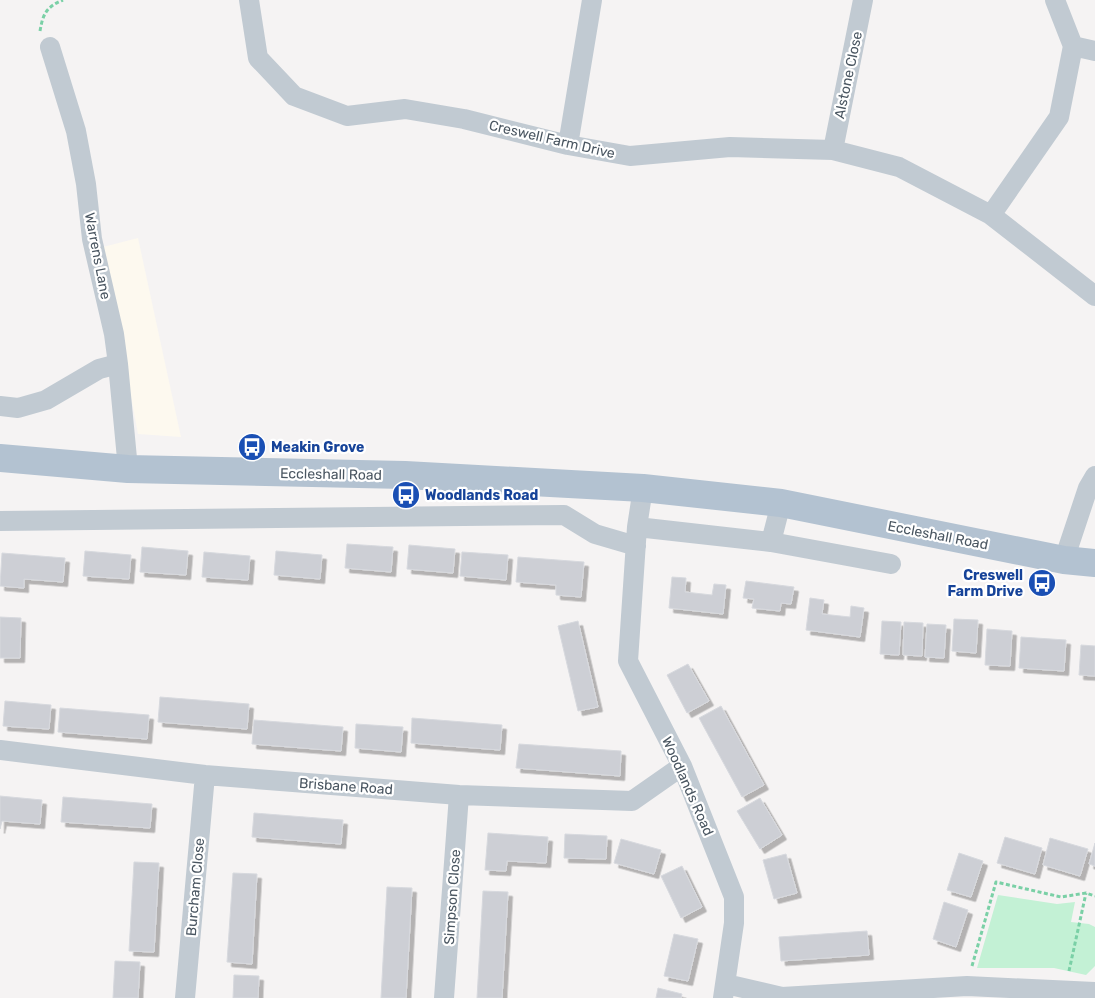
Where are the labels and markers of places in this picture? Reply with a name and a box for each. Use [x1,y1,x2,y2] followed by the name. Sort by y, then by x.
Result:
[237,432,267,462] bus stop icon: Meakin Grove
[271,439,364,456] place label: Meakin Grove
[391,480,421,510] bus stop icon: Woodlands Road
[425,487,539,504] place label: Woodlands Road
[947,567,1023,600] place label: Creswell Farm Drive
[1027,568,1057,598] bus stop icon: Creswell Farm Drive

